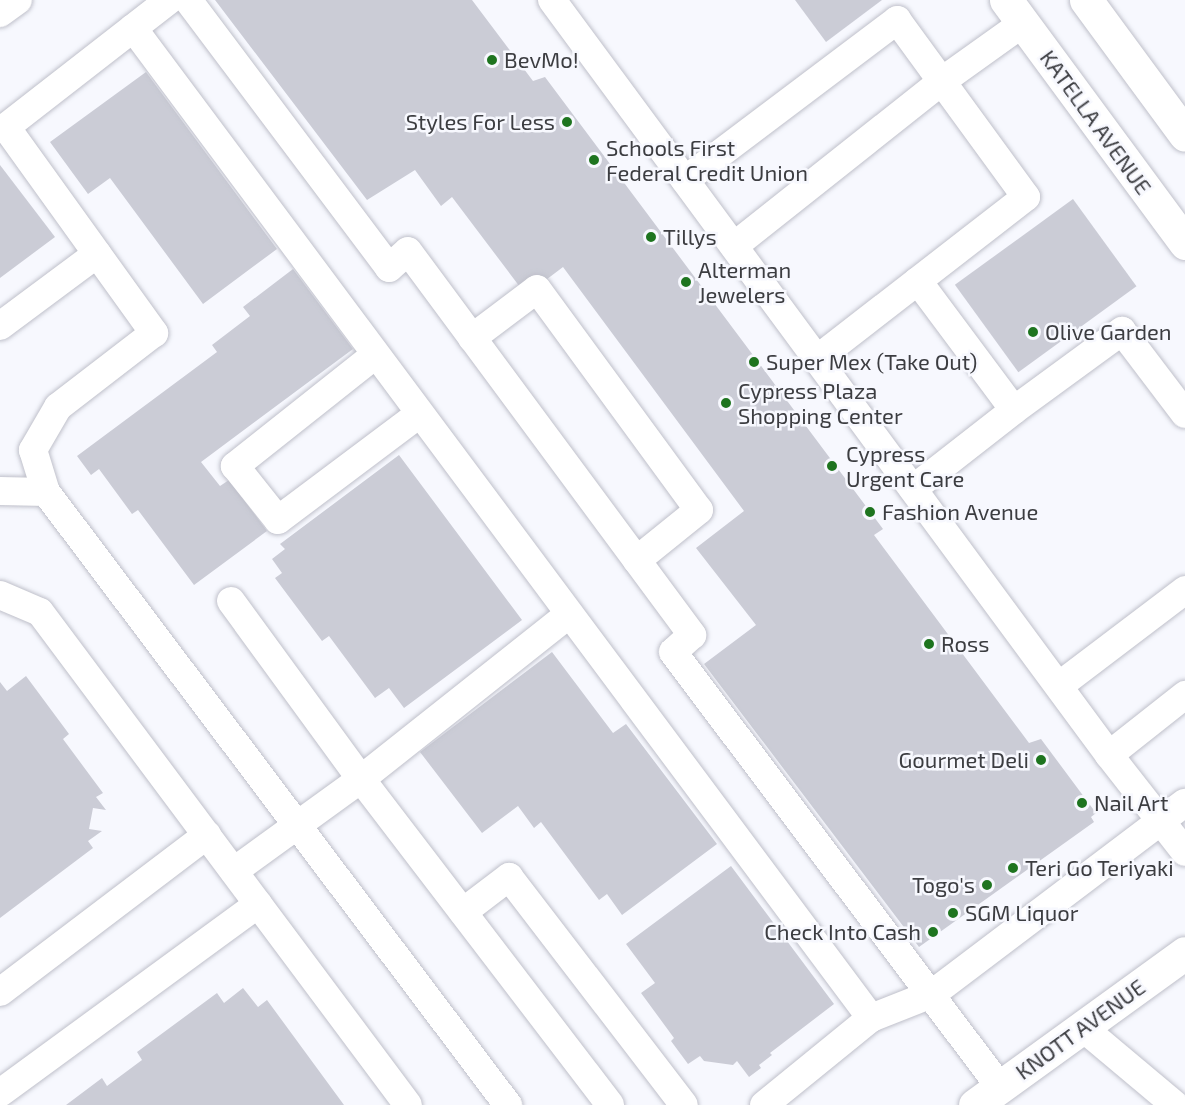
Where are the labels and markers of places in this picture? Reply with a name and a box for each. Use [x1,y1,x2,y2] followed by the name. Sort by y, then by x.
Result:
[504,47,579,73] place label: BevMo!
[485,53,499,67] marker: BevMo!
[405,109,555,135] place label: Styles For Less
[560,115,574,129] marker: Styles For Less
[606,134,808,186] place label: Schools First Federal Credit Union
[587,153,601,167] marker: Schools First Federal Credit Union
[663,224,717,250] place label: Tillys
[644,230,658,244] marker: Tillys
[698,256,791,308] place label: Alterman Jewelers
[679,275,693,289] marker: Alterman Jewelers
[1045,319,1172,345] place label: Olive Garden
[1026,325,1040,339] marker: Olive Garden
[766,349,978,375] place label: Super Mex (Take Out)
[747,355,761,369] marker: Super Mex (Take Out)
[738,377,903,428] place label: Cypress Plaza Shopping Center
[719,396,733,410] marker: Cypress Plaza Shopping Center
[846,440,964,492] place label: Cypress Urgent Care
[823,457,841,475] marker: Cypress Urgent Care
[882,499,1039,525] place label: Fashion Avenue
[863,505,877,519] marker: Fashion Avenue
[941,631,989,657] place label: Ross
[922,637,936,651] marker: Ross
[899,747,1029,773] place label: Gourmet Deli
[1034,753,1048,767] marker: Gourmet Deli
[1094,790,1169,816] place label: Nail Art
[1075,796,1089,810] marker: Nail Art
[1025,855,1174,881] place label: Teri Go Teriyaki
[1006,861,1020,875] marker: Teri Go Teriyaki
[912,872,975,898] place label: Togo's
[980,878,994,892] marker: Togo's
[965,900,1079,926] place label: SGM Liquor
[946,906,960,920] marker: SGM Liquor
[764,919,921,945] place label: Check Into Cash
[926,925,940,939] marker: Check Into Cash

